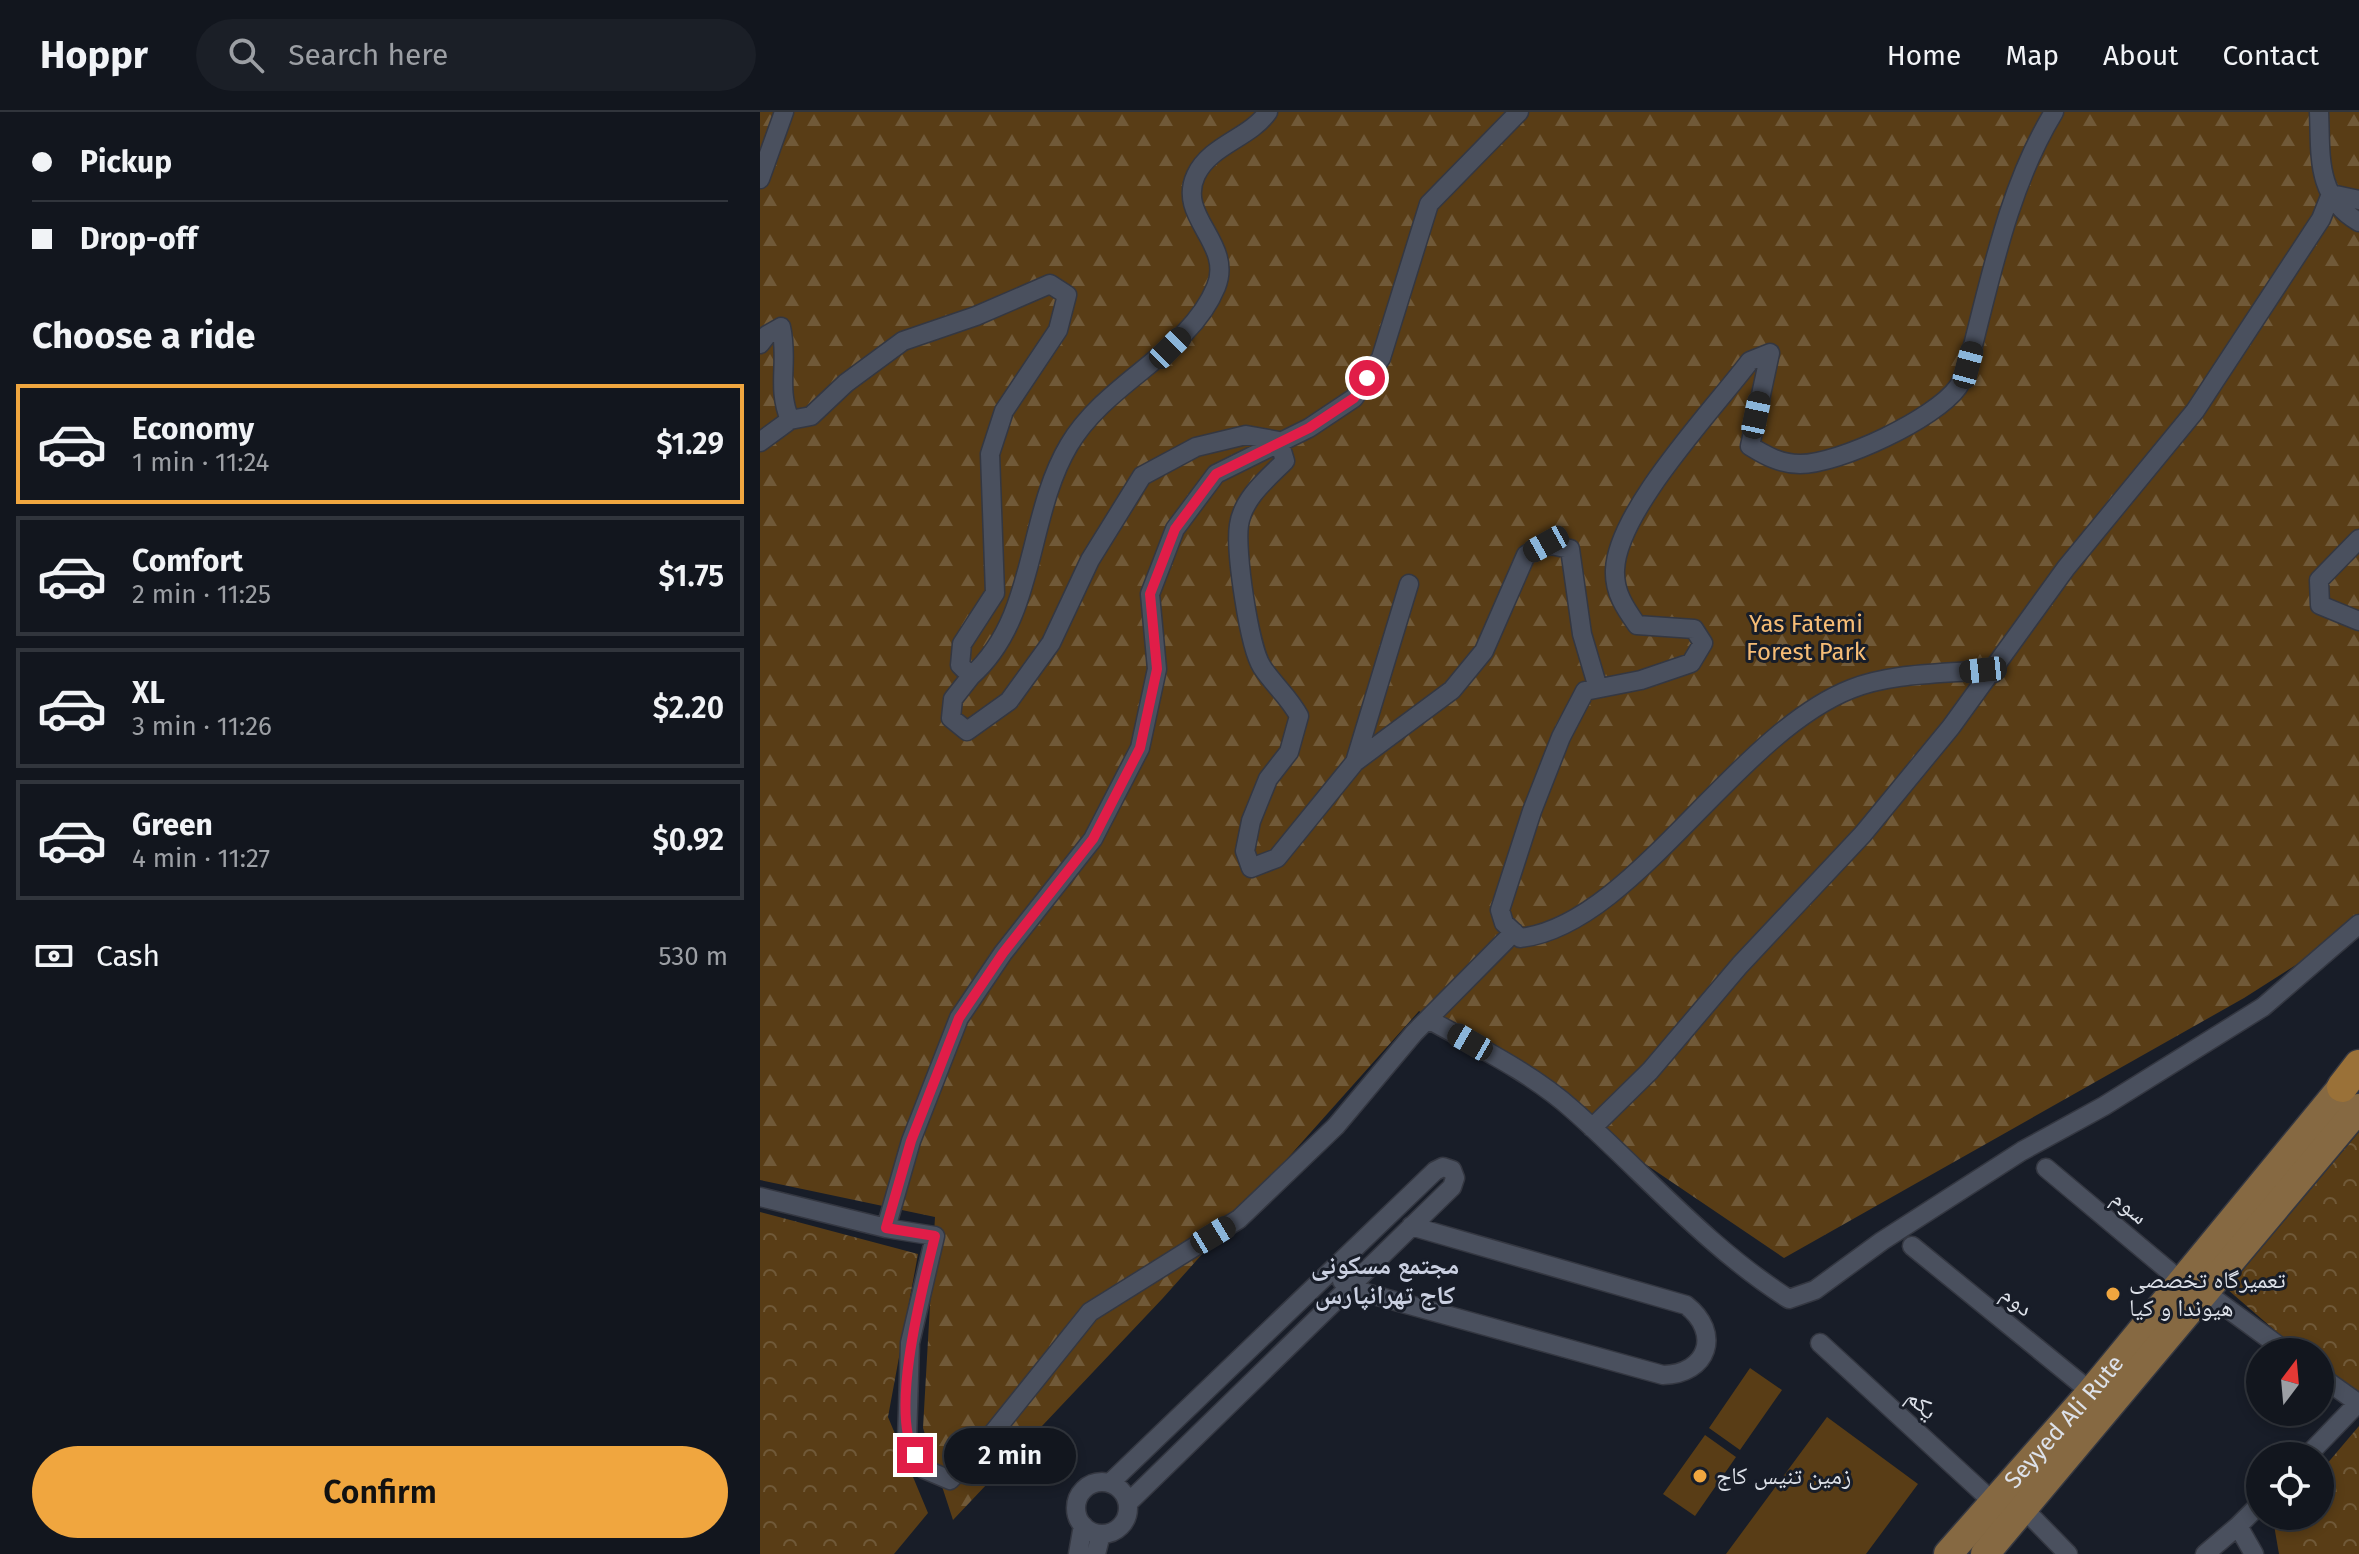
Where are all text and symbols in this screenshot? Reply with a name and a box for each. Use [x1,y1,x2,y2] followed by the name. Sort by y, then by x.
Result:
[196,19,756,91] search box
[40,32,148,78] text: Hoppr
[224,33,268,77] icon: search
[288,37,448,73] text: Search here
[1887,39,1961,72] text: Home
[2005,39,2059,72] text: Map
[2103,39,2178,72] text: About
[2222,39,2319,72] text: Contact
[80,144,172,180] text: Pickup
[80,221,197,257] text: Drop-off
[32,314,255,358] text: Choose a ride
[1145,323,1195,373] car
[1950,339,1986,391] car
[1349,360,1385,396] route start
[1739,389,1773,441] car
[36,408,108,480] icon: car
[132,411,254,447] text: Economy
[656,426,724,462] text: $1.29
[132,447,269,478] text: 1 min · 11:24
[1519,522,1573,566] car
[36,540,108,612] icon: car
[132,543,243,579] text: Comfort
[659,558,724,594] text: $1.75
[132,579,271,610] text: 2 min · 11:25
[1746,610,1867,666] park label: Yas Fatemi Forest Park
[1958,656,2008,684] car
[36,672,108,744] icon: car
[132,675,165,711] text: XL
[653,690,724,726] text: $2.20
[132,711,272,742] text: 3 min · 11:26
[36,804,108,876] icon: car
[132,807,213,843] text: Green
[652,822,724,858] text: $0.92
[132,843,270,874] text: 4 min · 11:27
[32,934,76,978] icon: cash
[96,938,160,974] text: Cash
[659,941,728,972] text: 530 m
[1443,1020,1497,1064] car
[2105,1184,2154,1232] street label: سوم
[1186,1212,1240,1258] car
[1311,1250,1459,1311] district label: مجتمع مسکونی کاج تهرانپارس
[2129,1266,2286,1322] place label: تعمیرگاه تخصصی هیوندا و کیا
[1994,1280,2039,1324] street label: دوم
[2104,1285,2122,1303] marker: تعمیرگاه تخصصی هیوندا و کیا
[2246,1338,2334,1426] north arrow
[2246,1338,2334,1530] map controls
[1999,1349,2129,1494] street label: Seyyed Ali Rute
[1899,1383,1943,1427] street label: یکم
[943,1427,1075,1483] callout: 2 min
[897,1437,933,1473] route end
[978,1440,1042,1471] text: 2 min
[2246,1442,2334,1530] button: locate
[32,1446,728,1538] button: Confirm
[1716,1462,1851,1491] place label: زمین تنیس کاج
[1691,1467,1709,1485] marker: زمین تنیس کاج

